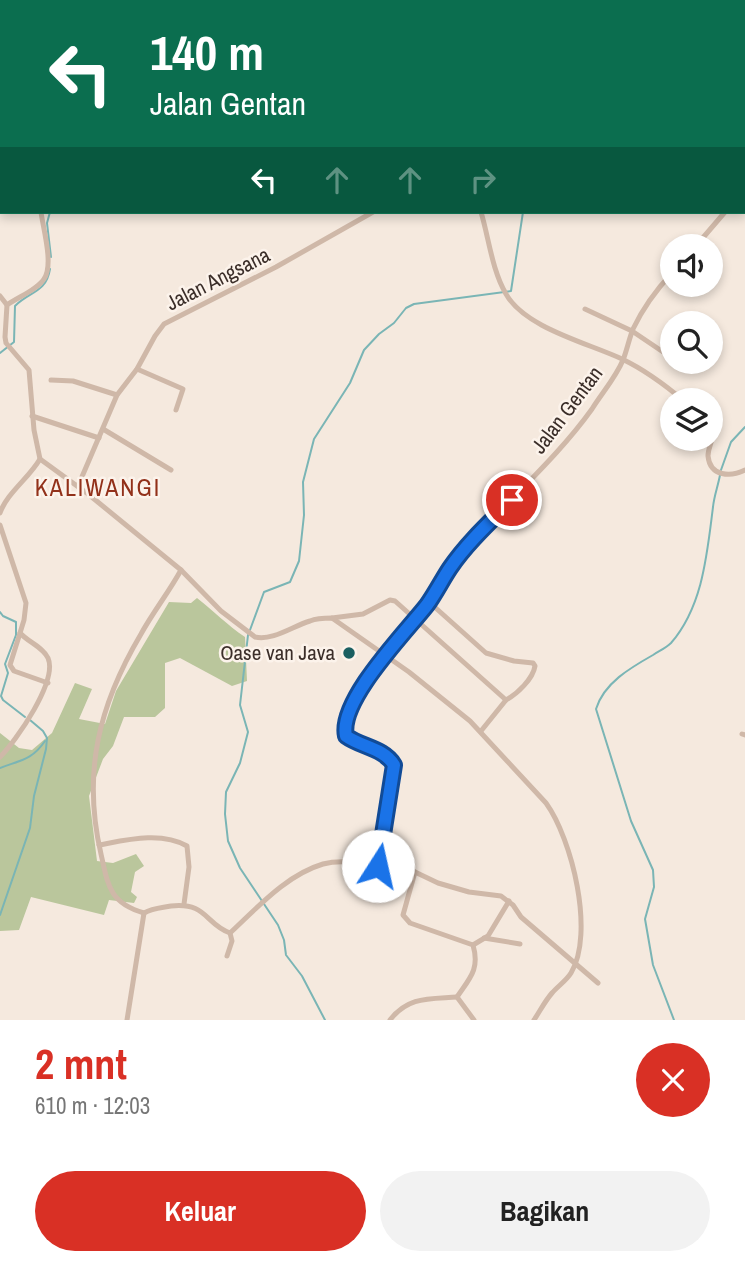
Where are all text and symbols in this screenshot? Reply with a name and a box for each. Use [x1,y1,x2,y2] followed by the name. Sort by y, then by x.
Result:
[150,19,264,85] text: 140 m
[35,28,126,119] icon: left
[150,82,306,125] text: Jalan Gentan
[245,161,283,199] icon: left
[318,161,356,199] icon: ahead
[391,161,429,199] icon: ahead
[464,161,502,199] icon: right
[660,234,723,451] map controls
[660,234,723,297] button: sound
[161,240,275,317] street label: Jalan Angsana
[660,311,723,374] button: search
[524,360,609,459] street label: Jalan Gentan
[660,388,723,451] button: layers
[482,470,542,530] pin
[35,471,161,503] district label: KALIWANGI
[493,481,531,519] icon: arrive
[220,638,335,667] place label: Oase van Java
[341,645,357,661] marker: Oase van Java
[341,829,415,903] position arrow
[35,1036,127,1092] text: 2 mnt
[636,1043,710,1117] button: close
[35,1090,150,1121] text: 610 m · 12:03
[35,1171,366,1251] button: Keluar
[380,1171,710,1251] button: Bagikan

